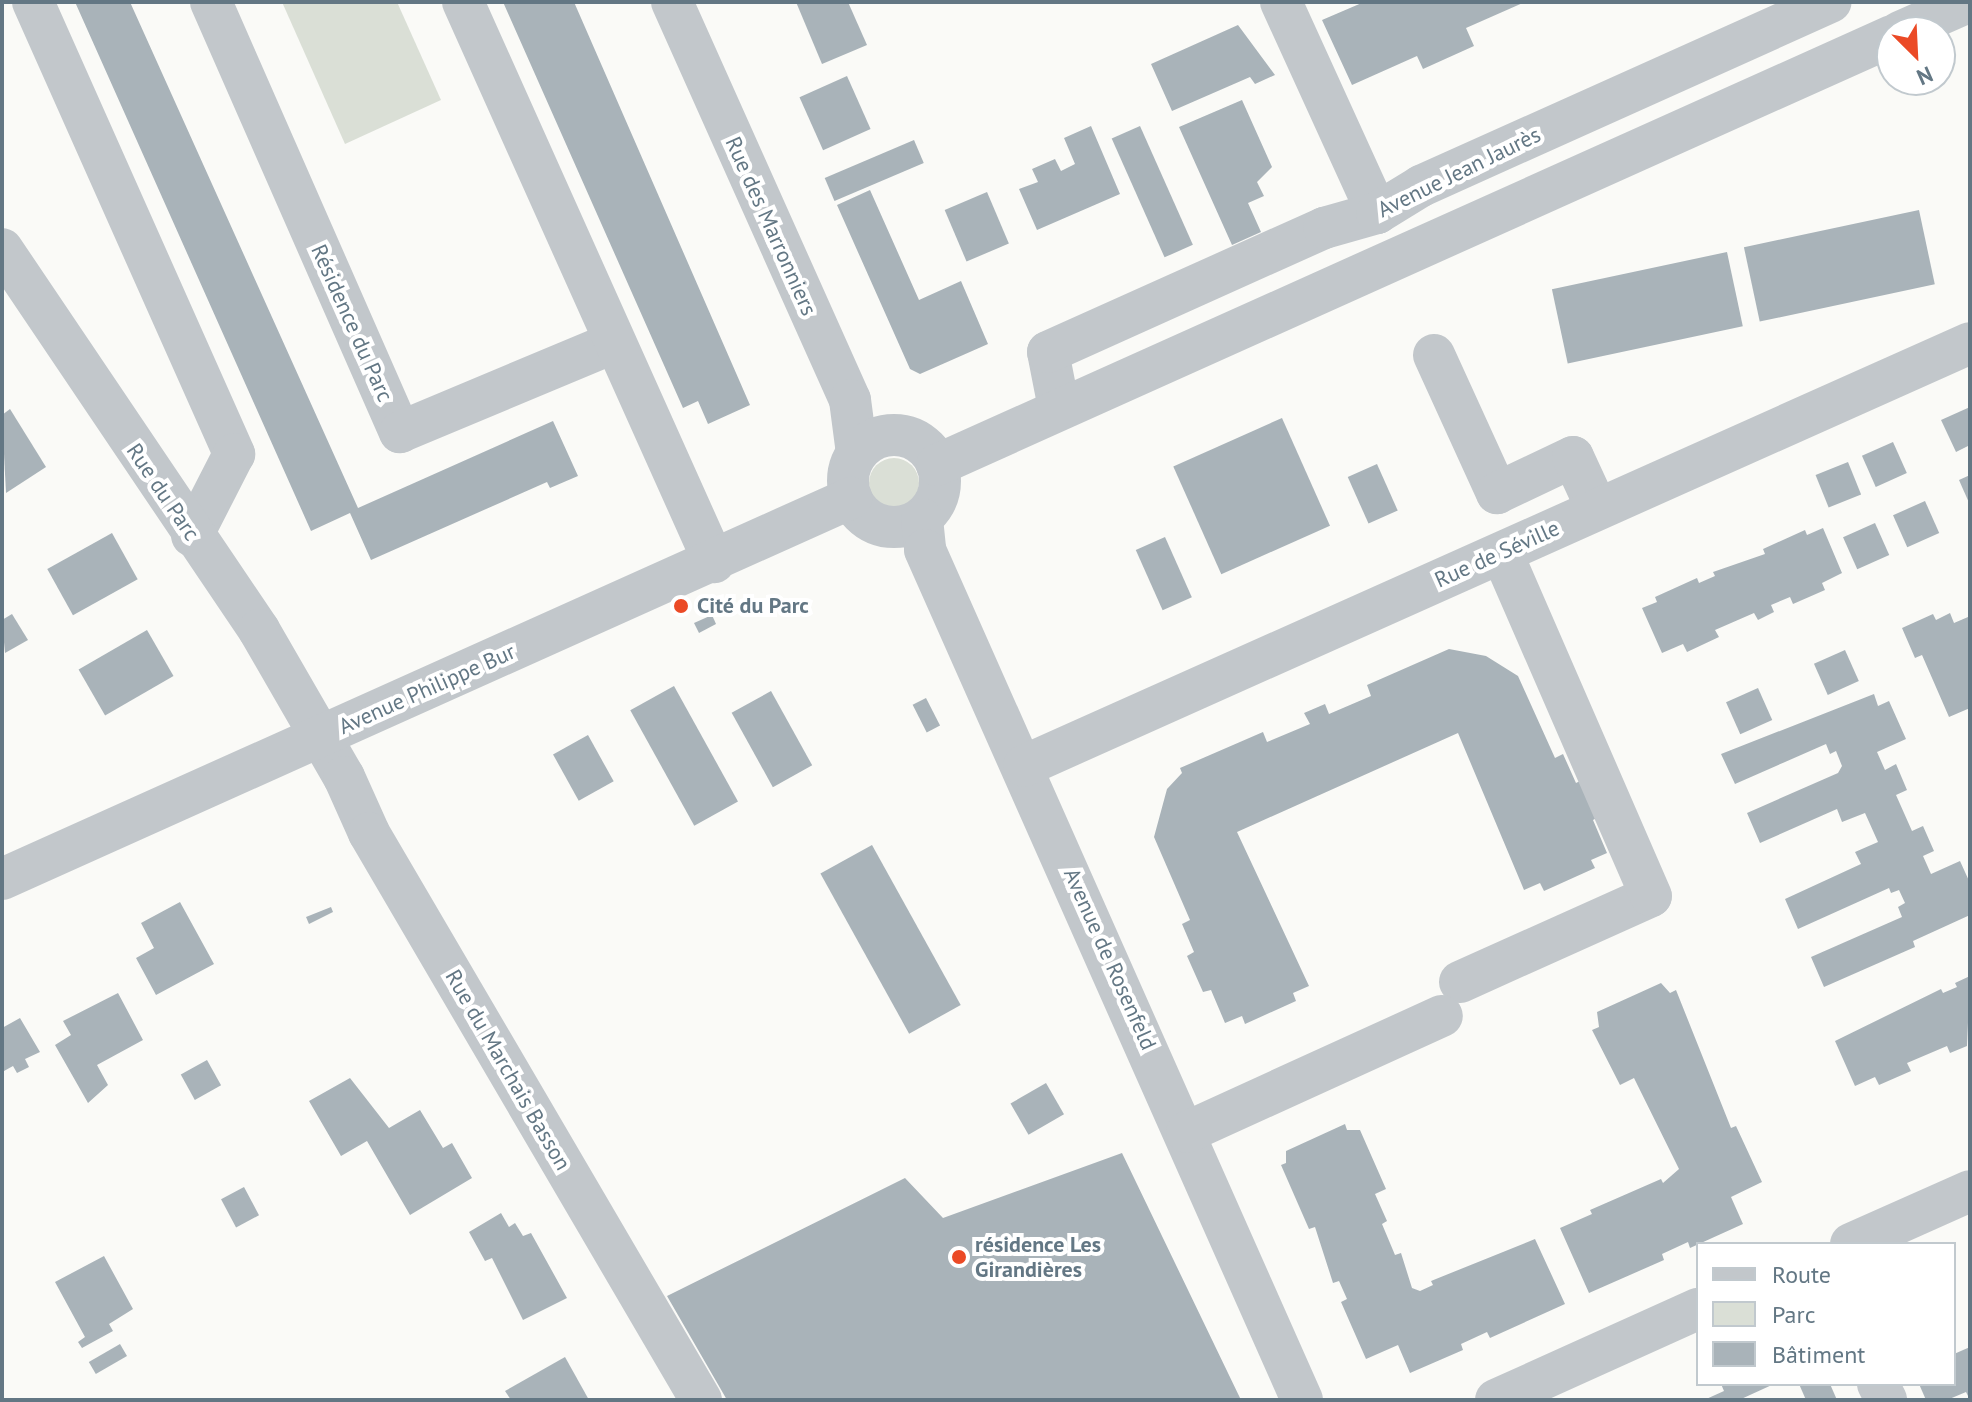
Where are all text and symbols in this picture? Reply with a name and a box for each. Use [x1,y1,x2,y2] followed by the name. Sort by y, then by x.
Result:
[1876,16,1956,96] north arrow
[1913,60,1937,92] text: N
[1373,121,1545,223] street label: Avenue Jean Jaurès
[720,133,822,319] street label: Rue des Marronniers
[306,240,398,406] street label: Résidence du Parc
[121,439,205,545] street label: Rue du Parc
[1431,515,1563,593] street label: Rue de Séville
[697,593,809,619] place label: Cité du Parc
[672,597,690,615] marker: Cité du Parc
[335,638,519,740] street label: Avenue Philippe Bur
[1058,864,1162,1054] street label: Avenue de Rosenfeld
[440,965,576,1175] street label: Rue du Marchais Basson
[975,1231,1101,1282] place label: résidence Les Girandières
[1696,1242,1956,1386] legend
[950,1248,968,1266] marker: résidence Les Girandières
[1772,1259,1831,1290] text: Route
[1772,1299,1815,1330] text: Parc
[1772,1339,1865,1370] text: Bâtiment

